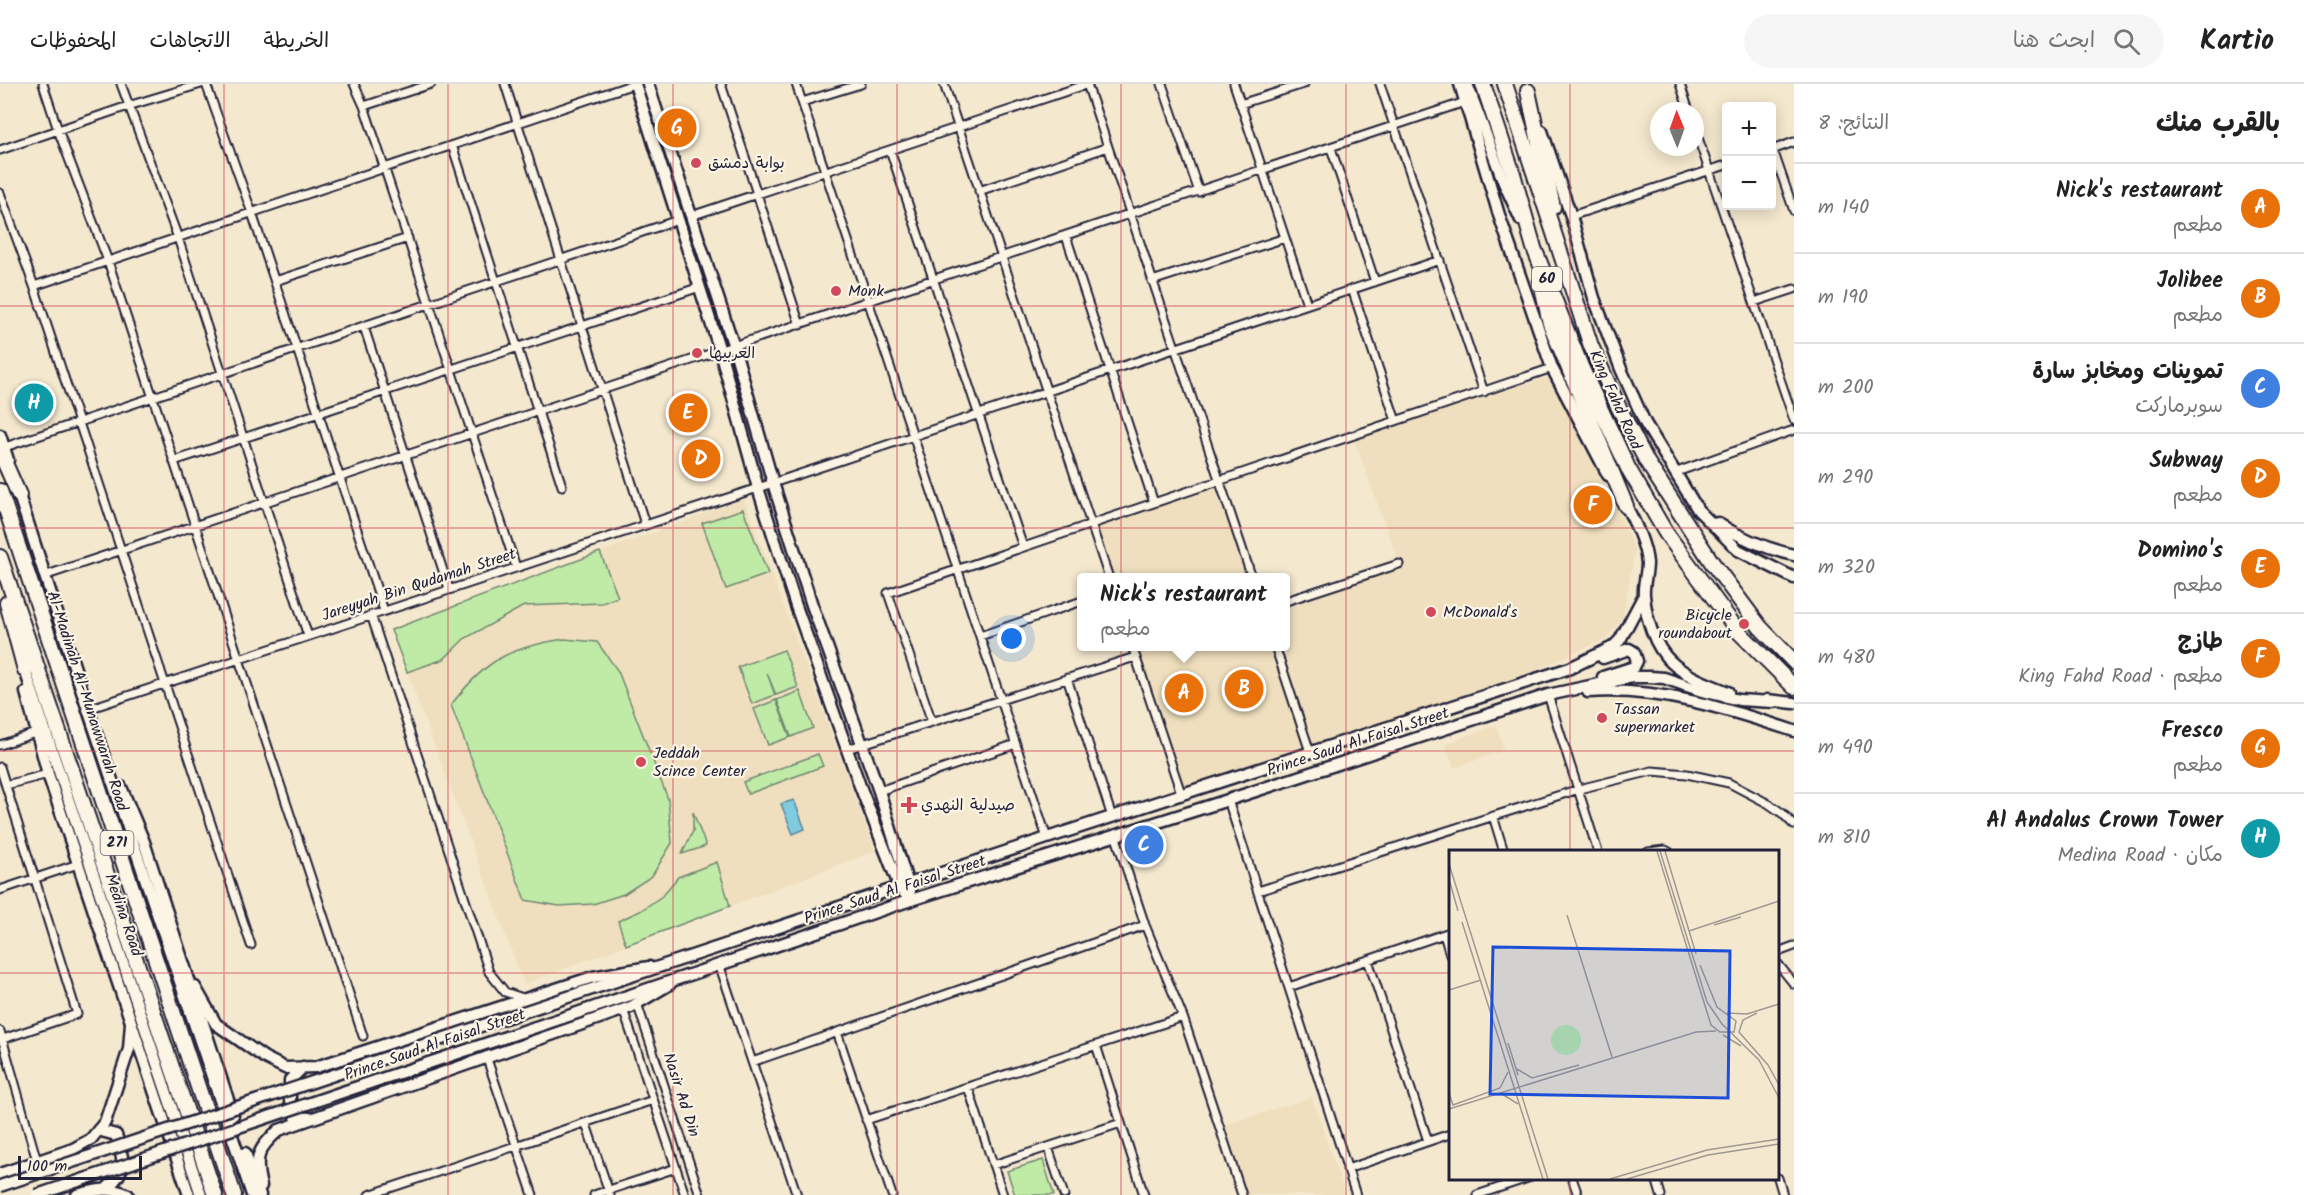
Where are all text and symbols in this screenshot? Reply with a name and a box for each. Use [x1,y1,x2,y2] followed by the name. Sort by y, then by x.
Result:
[1744,14,2164,68] search box
[2200,19,2274,64] text: Kartio
[2013,24,2095,59] text: ابحث هنا
[30,25,116,58] text: المحفوظات
[149,25,231,58] text: الاتجاهات
[264,25,329,58] text: الخريطة
[2110,25,2143,58] icon: search
[1650,102,1704,156] north arrow
[1722,102,1776,210] map controls
[1722,102,1776,156] button: +
[2156,103,2280,145] text: بالقرب منك
[658,106,696,150] pin: G
[1818,108,1889,140] text: النتائج: 8
[708,151,785,176] place label: بوابة دمشق
[689,156,703,170] marker: بوابة دمشق
[1722,156,1776,210] button: −
[2056,174,2223,209] text: Nick's restaurant
[1818,192,1869,224] text: 140 m
[2254,192,2267,224] text: A
[2172,210,2223,242] text: مطعم
[2157,264,2223,299] text: Jolibee
[1532,267,1562,291] road number: 60
[848,279,884,304] place label: Monk
[1818,282,1868,314] text: 190 m
[2254,282,2267,314] text: B
[829,284,843,298] marker: Monk
[2172,300,2223,332] text: مطعم
[709,341,755,366] place label: العربيها
[690,346,704,360] marker: العربيها
[1582,346,1649,455] street label: King Fahd Road
[2032,355,2223,390] text: تموينات ومخابز سارة
[1818,372,1874,404] text: 200 m
[2254,372,2267,404] text: C
[15,380,54,426] pin: H
[668,390,708,436] pin: E
[2135,391,2223,423] text: سوبرماركت
[682,436,720,482] pin: D
[2149,444,2223,479] text: Subway
[1818,462,1873,494] text: 290 m
[2254,462,2267,494] text: D
[2172,480,2223,512] text: مطعم
[1574,482,1612,528] pin: F
[2137,534,2223,569] text: Domino's
[319,541,520,628] street label: Jareyyah Bin Qudamah Street
[1818,552,1875,584] text: 320 m
[2255,552,2266,584] text: E
[2172,570,2223,602] text: مطعم
[1077,573,1290,651] popup
[1100,578,1267,613] text: Nick's restaurant
[40,588,135,815] street label: Al-Madinah Al-Munawwarah Road
[1443,600,1518,625] place label: McDonald's
[1658,603,1733,646] place label: Bicycle roundabout
[1424,605,1438,619] marker: McDonald's
[1100,614,1151,646] text: مطعم
[1737,617,1751,631] marker: Bicycle roundabout
[997,624,1026,653] your location
[2177,625,2223,660] text: طازج
[1818,642,1875,674] text: 480 m
[2255,642,2266,674] text: F
[2018,661,2223,693] text: مطعم · King Fahd Road
[1224,666,1264,712] pin: B
[1164,670,1204,716] pin: A
[1614,697,1696,740] place label: Tassan supermarket
[1264,700,1453,783] street label: Prince Saud Al Faisal Street
[1595,711,1609,725] marker: Tassan supermarket
[2161,714,2223,749] text: Fresco
[1818,732,1873,764] text: 490 m
[2255,732,2266,764] text: G
[653,741,747,784] place label: Jeddah Scince Center
[2172,750,2223,782] text: مطعم
[634,755,648,769] marker: Jeddah Scince Center
[921,793,1015,818] place label: صيدلية النهدي
[902,798,916,812] marker: صيدلية النهدي
[1986,804,2223,839] text: Al Andalus Crown Tower
[1124,822,1164,867] pin: C
[1818,822,1870,854] text: 810 m
[2254,822,2267,854] text: H
[100,831,134,855] road number: 271
[2057,840,2223,872] text: مكان · Medina Road
[801,848,990,931] street label: Prince Saud Al Faisal Street
[1449,850,1779,1180] inset map
[97,870,149,961] street label: Medina Road
[341,1002,530,1088] street label: Prince Saud Al Faisal Street
[656,1050,706,1140] street label: Nasir Ad Din
[18,1153,142,1180] scale bar
[27,1154,67,1179] text: 100 m

